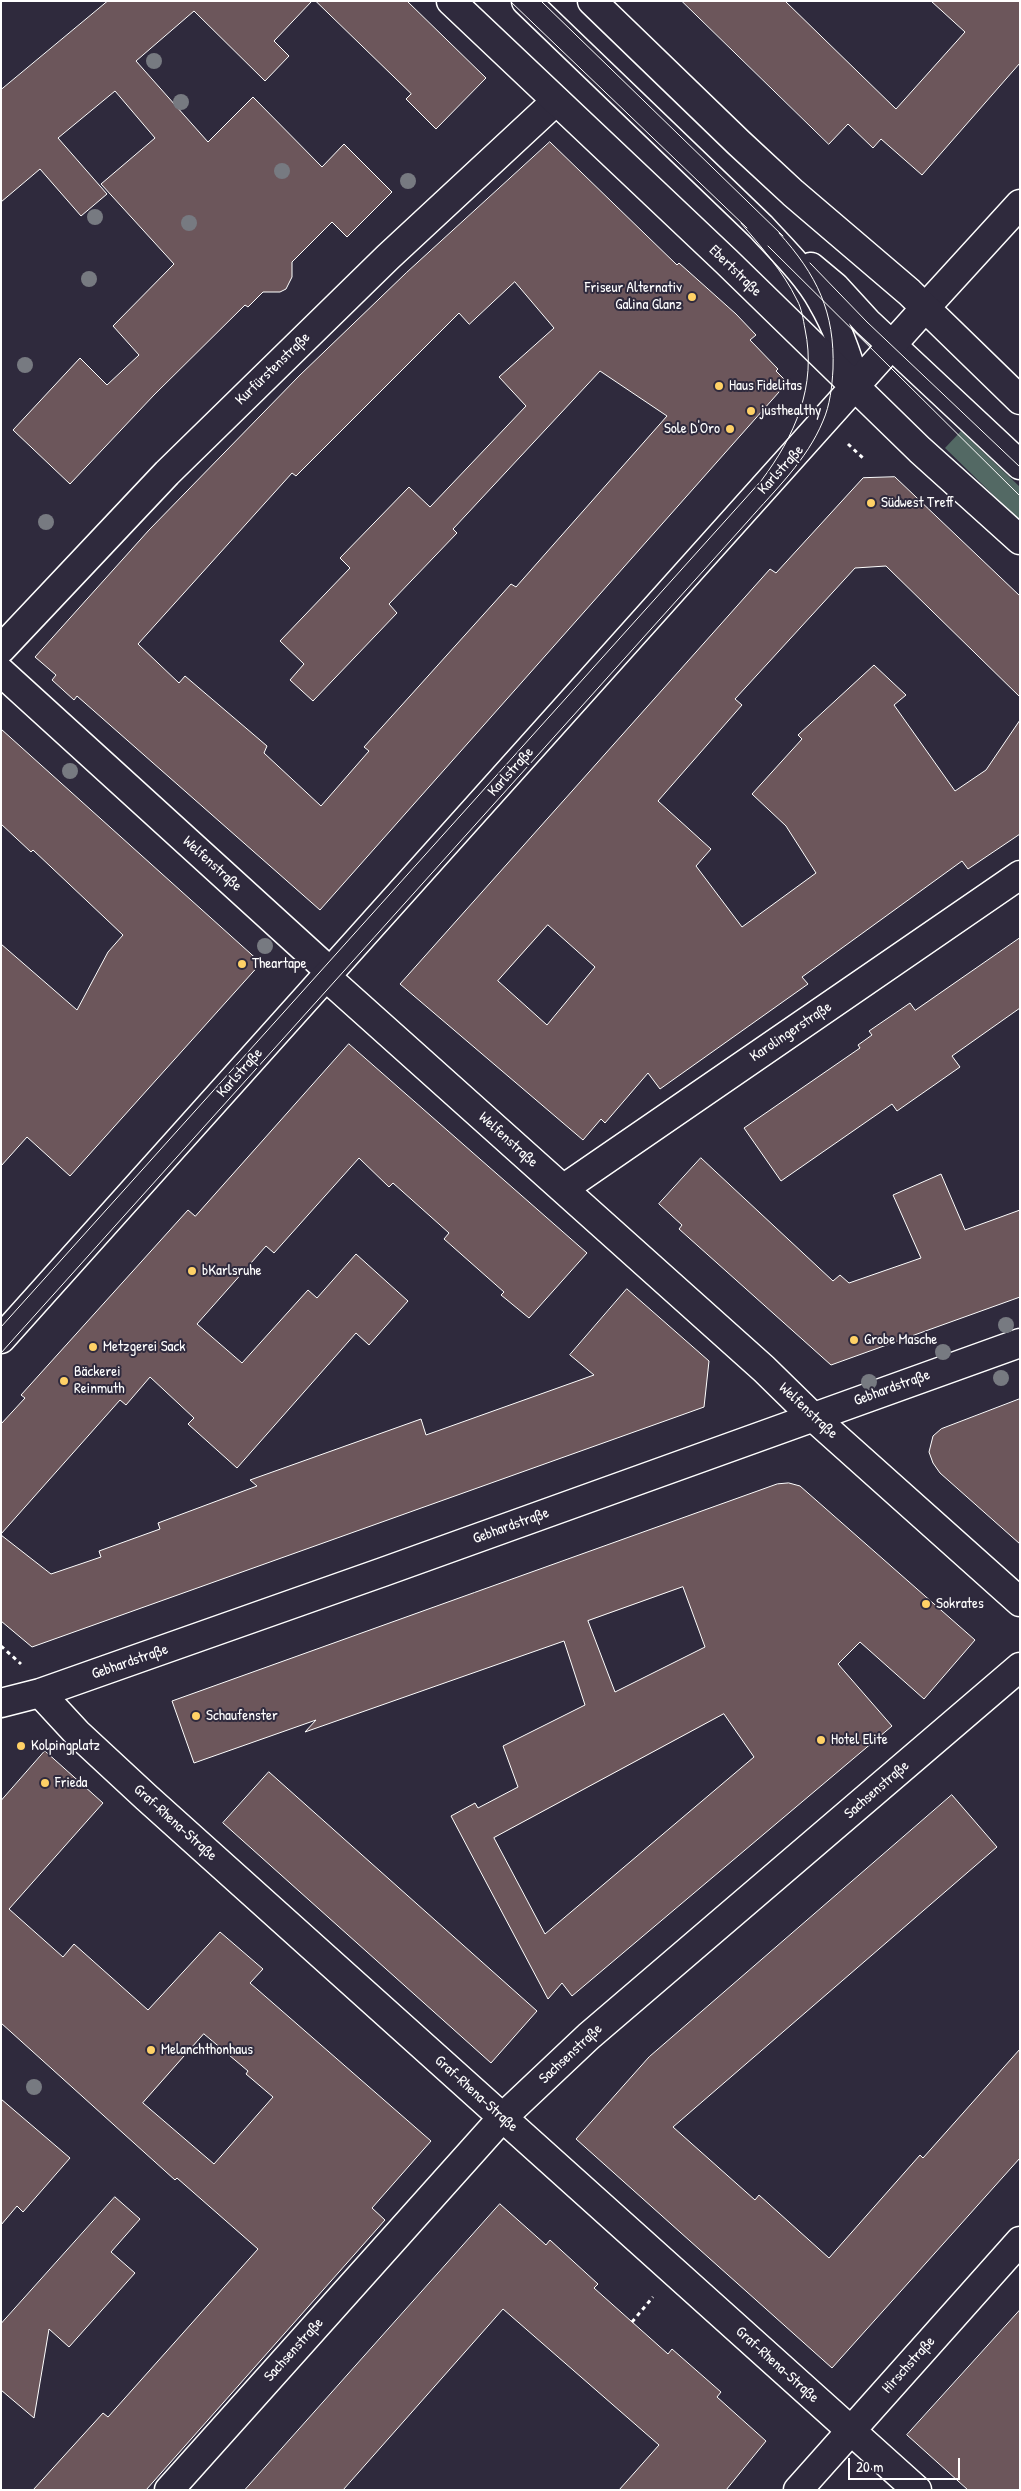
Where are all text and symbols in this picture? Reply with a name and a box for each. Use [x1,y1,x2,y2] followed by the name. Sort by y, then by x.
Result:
[705,242,765,300] street label: Ebertstraße
[585,279,682,314] place label: Friseur Alternativ Galina Glanz
[686,291,698,303] marker: Friseur Alternativ Galina Glanz
[232,329,314,409] street label: Kurfürstenstraße
[729,377,802,395] place label: Haus Fidelitas
[713,380,725,392] marker: Haus Fidelitas
[761,402,821,420] place label: justhealthy
[745,405,757,417] marker: justhealthy
[664,420,720,438] place label: Sole D'Oro
[724,423,736,435] marker: Sole D'Oro
[754,442,808,498] street label: Karlstraße
[881,494,954,512] place label: Südwest Treff
[865,497,877,509] marker: Südwest Treff
[484,744,538,800] street label: Karlstraße
[179,833,245,895] street label: Welfenstraße
[252,955,306,973] place label: Theartape
[236,958,248,970] marker: Theartape
[747,998,835,1066] street label: Karolingerstraße
[213,1045,267,1101] street label: Karlstraße
[475,1109,541,1171] street label: Welfenstraße
[202,1262,261,1280] place label: bKarlsruhe
[186,1265,198,1277] marker: bKarlsruhe
[864,1331,937,1349] place label: Grobe Masche
[848,1334,860,1346] marker: Grobe Masche
[103,1338,185,1356] place label: Metzgerei Sack
[87,1341,99,1353] marker: Metzgerei Sack
[74,1363,125,1398] place label: Bäckerei Reinmuth
[851,1366,933,1410] street label: Gebhardstraße
[58,1375,70,1387] marker: Bäckerei Reinmuth
[775,1379,841,1443] street label: Welfenstraße
[470,1504,552,1548] street label: Gebhardstraße
[936,1595,984,1613] place label: Sokrates
[920,1598,932,1610] marker: Sokrates
[89,1641,171,1683] street label: Gebhardstraße
[206,1707,278,1725] place label: Schaufenster
[190,1710,202,1722] marker: Schaufenster
[831,1731,888,1749] place label: Hotel Elite
[815,1734,827,1746] marker: Hotel Elite
[31,1737,100,1755] place label: Kolpingplatz
[15,1740,27,1752] marker: Kolpingplatz
[841,1757,913,1823] street label: Sachsenstraße
[55,1774,87,1792] place label: Frieda
[39,1777,51,1789] marker: Frieda
[130,1781,220,1865] street label: Graf-Rhena-Straße
[536,2020,606,2088] street label: Sachsenstraße
[161,2041,253,2059] place label: Melanchthonhaus
[145,2044,157,2056] marker: Melanchthonhaus
[431,2052,521,2136] street label: Graf-Rhena-Straße
[261,2314,327,2386] street label: Sachsenstraße
[732,2323,822,2407] street label: Graf-Rhena-Straße
[879,2333,939,2397] street label: Hirschstraße
[851,2448,964,2480] scale bar
[856,2456,883,2477] text: 20 m

